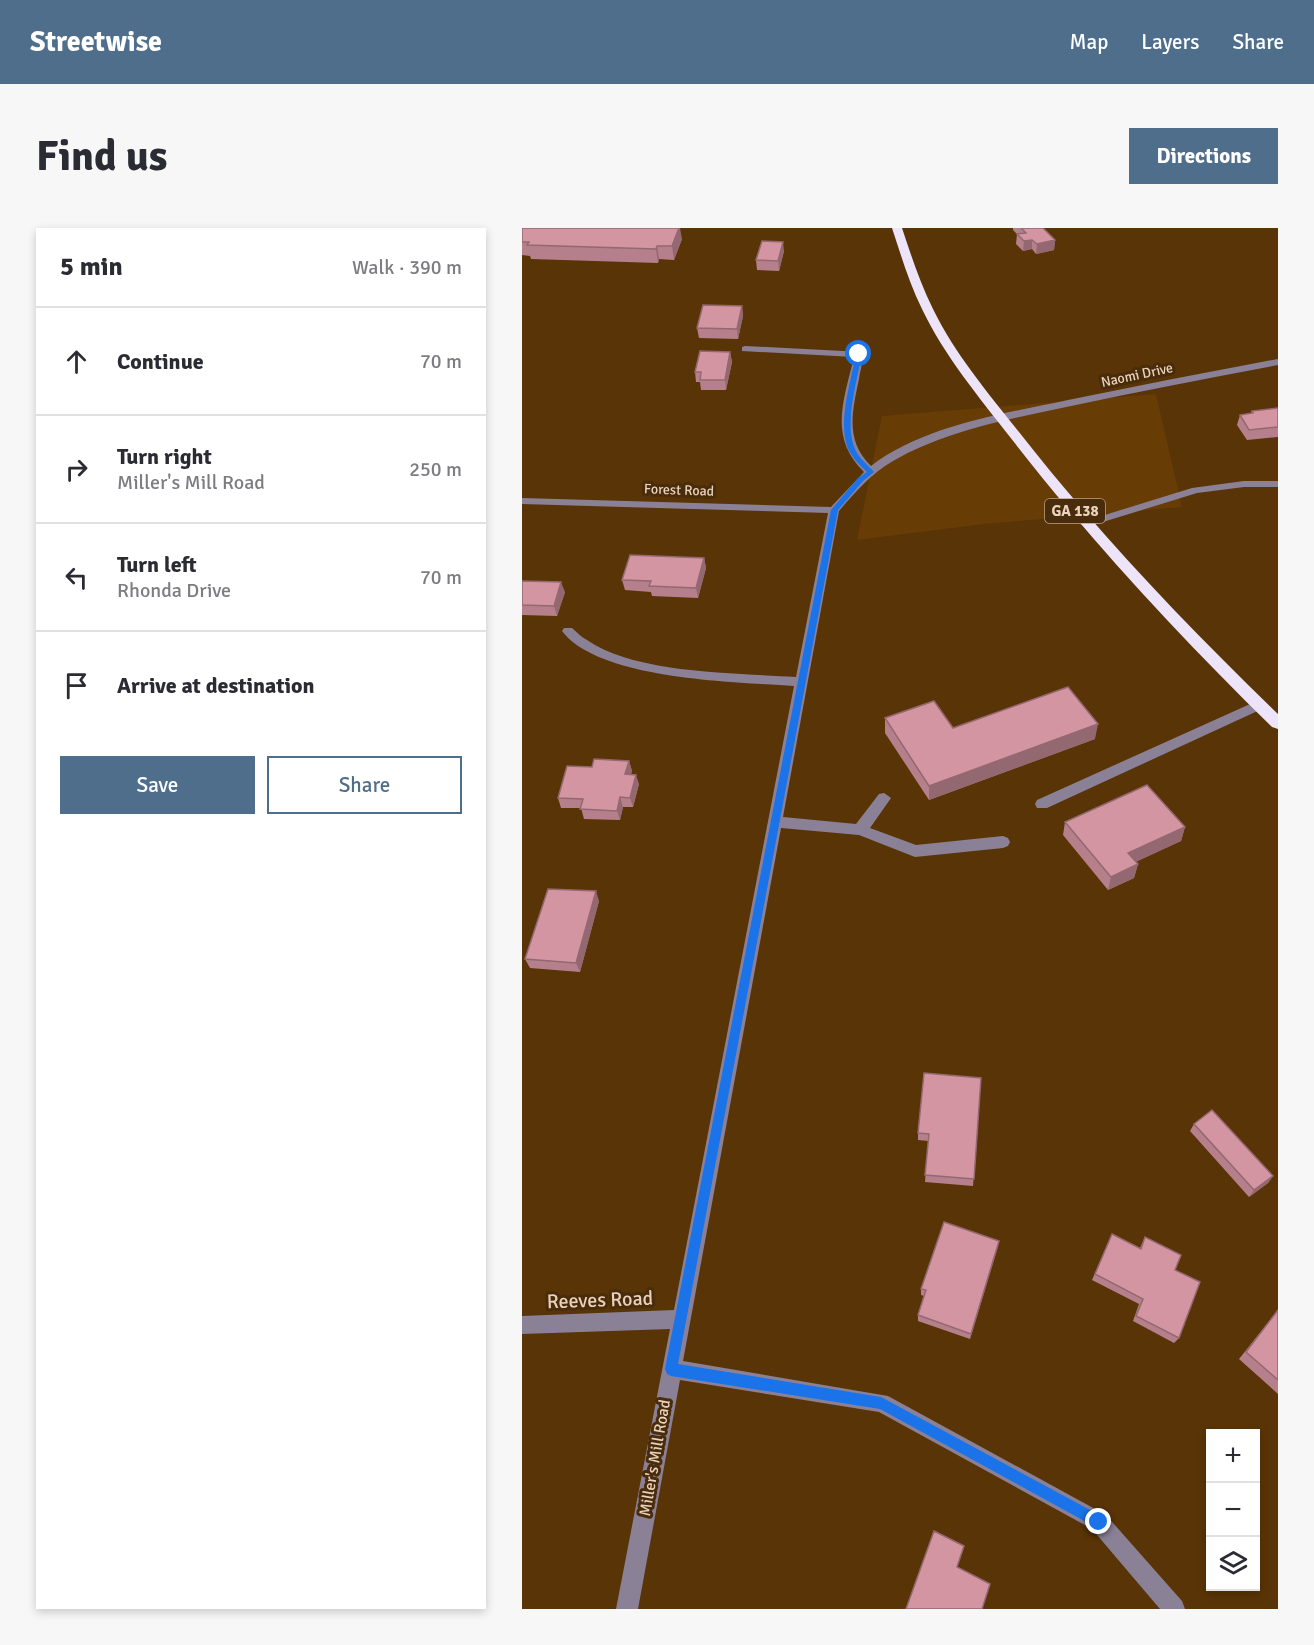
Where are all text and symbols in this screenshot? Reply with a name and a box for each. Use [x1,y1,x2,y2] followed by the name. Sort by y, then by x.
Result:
[30,25,162,59] text: Streetwise
[1070,29,1108,55] text: Map
[1141,29,1199,55] text: Layers
[1232,29,1284,55] text: Share
[1129,128,1278,184] button: Directions
[36,131,167,182] text: Find us
[60,251,123,283] text: 5 min
[352,255,462,280] text: Walk · 390 m
[845,340,871,366] route start
[60,345,93,378] icon: ahead
[117,348,204,375] text: Continue
[420,349,462,374] text: 70 m
[1099,359,1175,391] street label: Naomi Drive
[117,443,212,470] text: Turn right
[60,453,93,486] icon: right
[409,457,462,482] text: 250 m
[117,470,265,495] text: Miller's Mill Road
[644,480,714,500] street label: Forest Road
[1045,499,1105,523] road number: GA 138
[117,551,197,578] text: Turn left
[60,561,93,594] icon: left
[420,565,462,590] text: 70 m
[117,578,231,603] text: Rhonda Drive
[60,669,93,702] icon: arrive
[117,672,314,699] text: Arrive at destination
[60,756,255,814] button: Save
[267,756,462,814] button: Share
[546,1286,654,1314] street label: Reeves Road
[635,1398,675,1518] street label: Miller's Mill Road
[1206,1429,1260,1591] map controls
[1206,1429,1260,1483] button: +
[1206,1483,1260,1537] button: −
[1085,1508,1111,1534] route end
[1206,1537,1260,1591] button: layers

